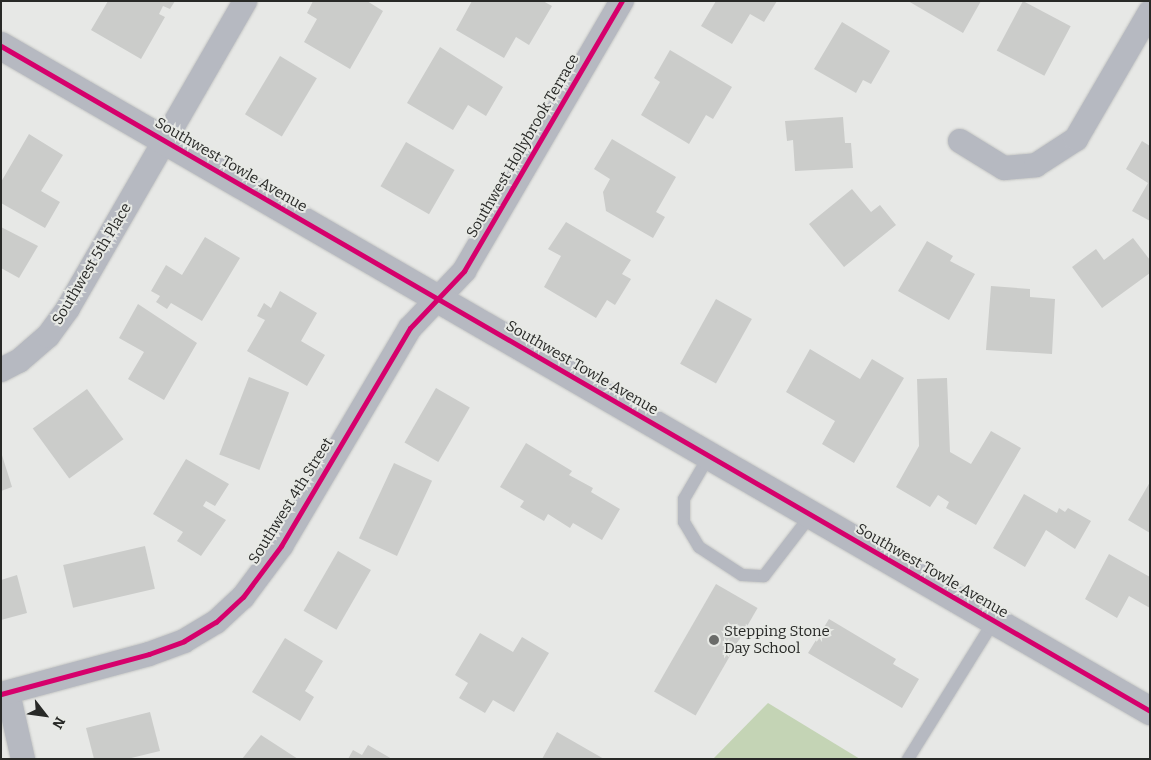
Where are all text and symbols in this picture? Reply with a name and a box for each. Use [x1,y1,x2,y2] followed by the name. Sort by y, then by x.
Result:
[463,51,583,241] street label: Southwest Hollybrook Terrace
[152,114,310,216] street label: Southwest Towle Avenue
[49,200,135,328] street label: Southwest 5th Place
[503,317,661,419] street label: Southwest Towle Avenue
[245,435,337,567] street label: Southwest 4th Street
[853,520,1011,622] street label: Southwest Towle Avenue
[724,622,830,657] place label: Stepping Stone Day School
[708,634,720,646] marker: Stepping Stone Day School
[20,690,70,740] north arrow
[48,714,68,732] text: N

